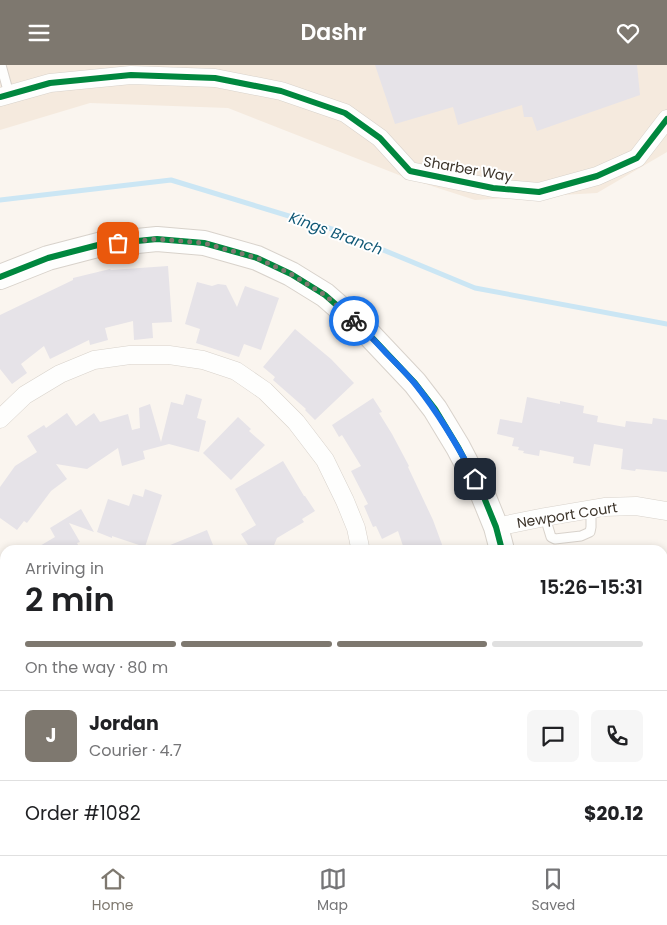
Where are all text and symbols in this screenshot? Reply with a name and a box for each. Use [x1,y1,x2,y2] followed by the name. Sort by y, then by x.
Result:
[300,17,367,48] text: Dashr
[25,19,53,47] icon: menu
[614,19,642,47] icon: heart
[422,151,514,187] street label: Sharber Way
[286,206,386,260] water label: Kings Branch
[97,222,139,264] pin
[104,229,132,257] icon: bag
[329,296,379,346] courier
[340,307,368,335] icon: bike
[454,458,496,500] pin
[461,465,489,493] icon: home
[515,497,619,533] street label: Newport Court
[25,557,104,580] text: Arriving in
[540,574,643,601] text: 15:26–15:31
[25,577,115,622] text: 2 min
[25,656,168,679] text: On the way · 80 m
[89,710,159,737] text: Jordan
[527,710,579,762] button: chat
[591,710,643,762] button: phone
[46,722,56,749] text: J
[89,739,182,762] text: Courier · 4.7
[25,800,141,827] text: Order #1082
[584,800,643,827] text: $20.12
[92,865,134,916] tab: Home
[317,865,348,916] tab: Map
[532,865,575,916] tab: Saved

